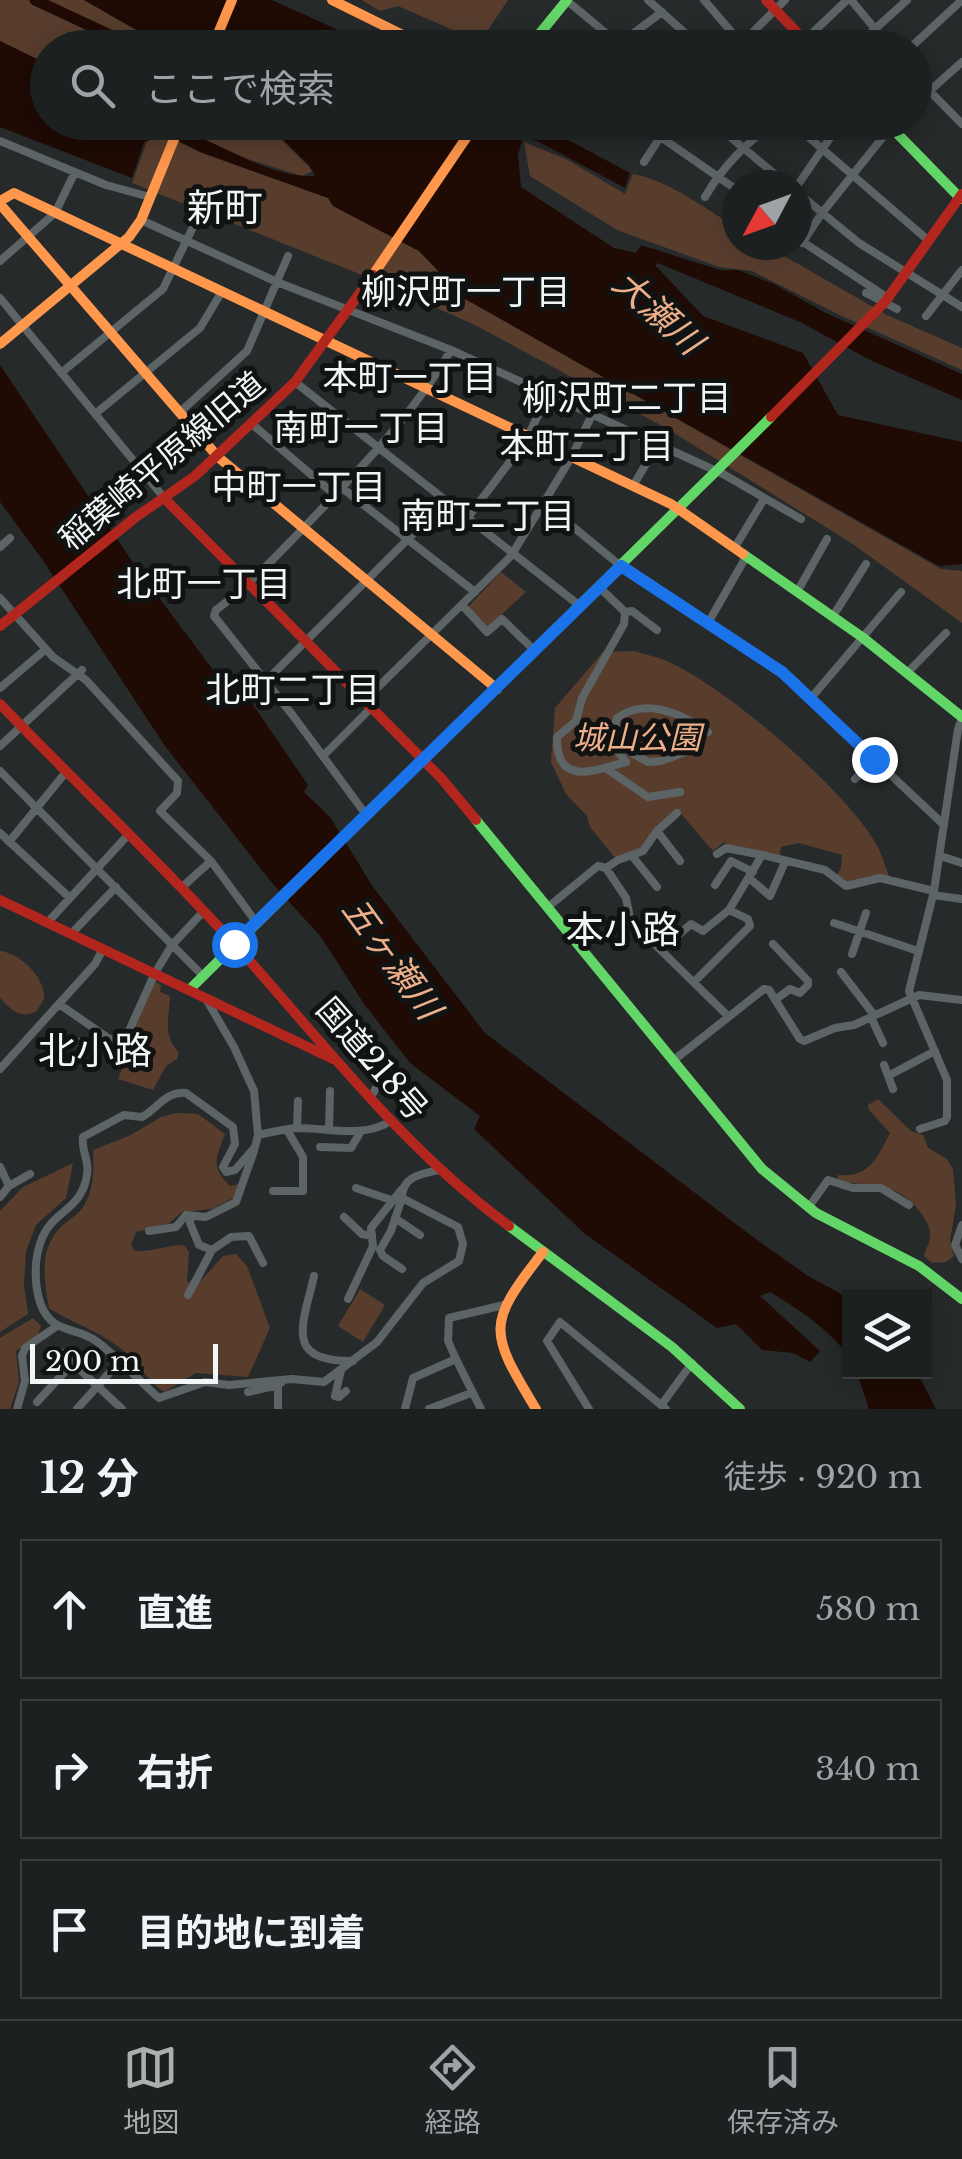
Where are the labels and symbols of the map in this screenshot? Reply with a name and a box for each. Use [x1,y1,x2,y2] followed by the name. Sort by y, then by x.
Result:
[722,170,812,260] north arrow
[187,184,263,231] district label: 新町
[605,261,714,366] water label: 大瀬川
[361,270,571,313] district label: 柳沢町一丁目
[322,356,498,399] district label: 本町一丁目
[51,363,273,559] street label: 稲葉崎平原線旧道
[522,376,732,419] district label: 柳沢町二丁目
[273,406,449,449] district label: 南町一丁目
[499,424,675,467] district label: 本町二丁目
[211,465,387,508] district label: 中町一丁目
[400,494,576,537] district label: 南町二丁目
[116,562,292,605] district label: 北町一丁目
[205,668,381,711] district label: 北町二丁目
[573,718,705,758] park label: 城山公園
[852,737,898,783] route end
[333,889,453,1030] water label: 五ヶ瀬川
[566,906,680,953] district label: 本小路
[212,922,258,968] route start
[308,990,436,1128] street label: 国道218号
[38,1027,152,1074] district label: 北小路
[30,1339,218,1384] scale bar

